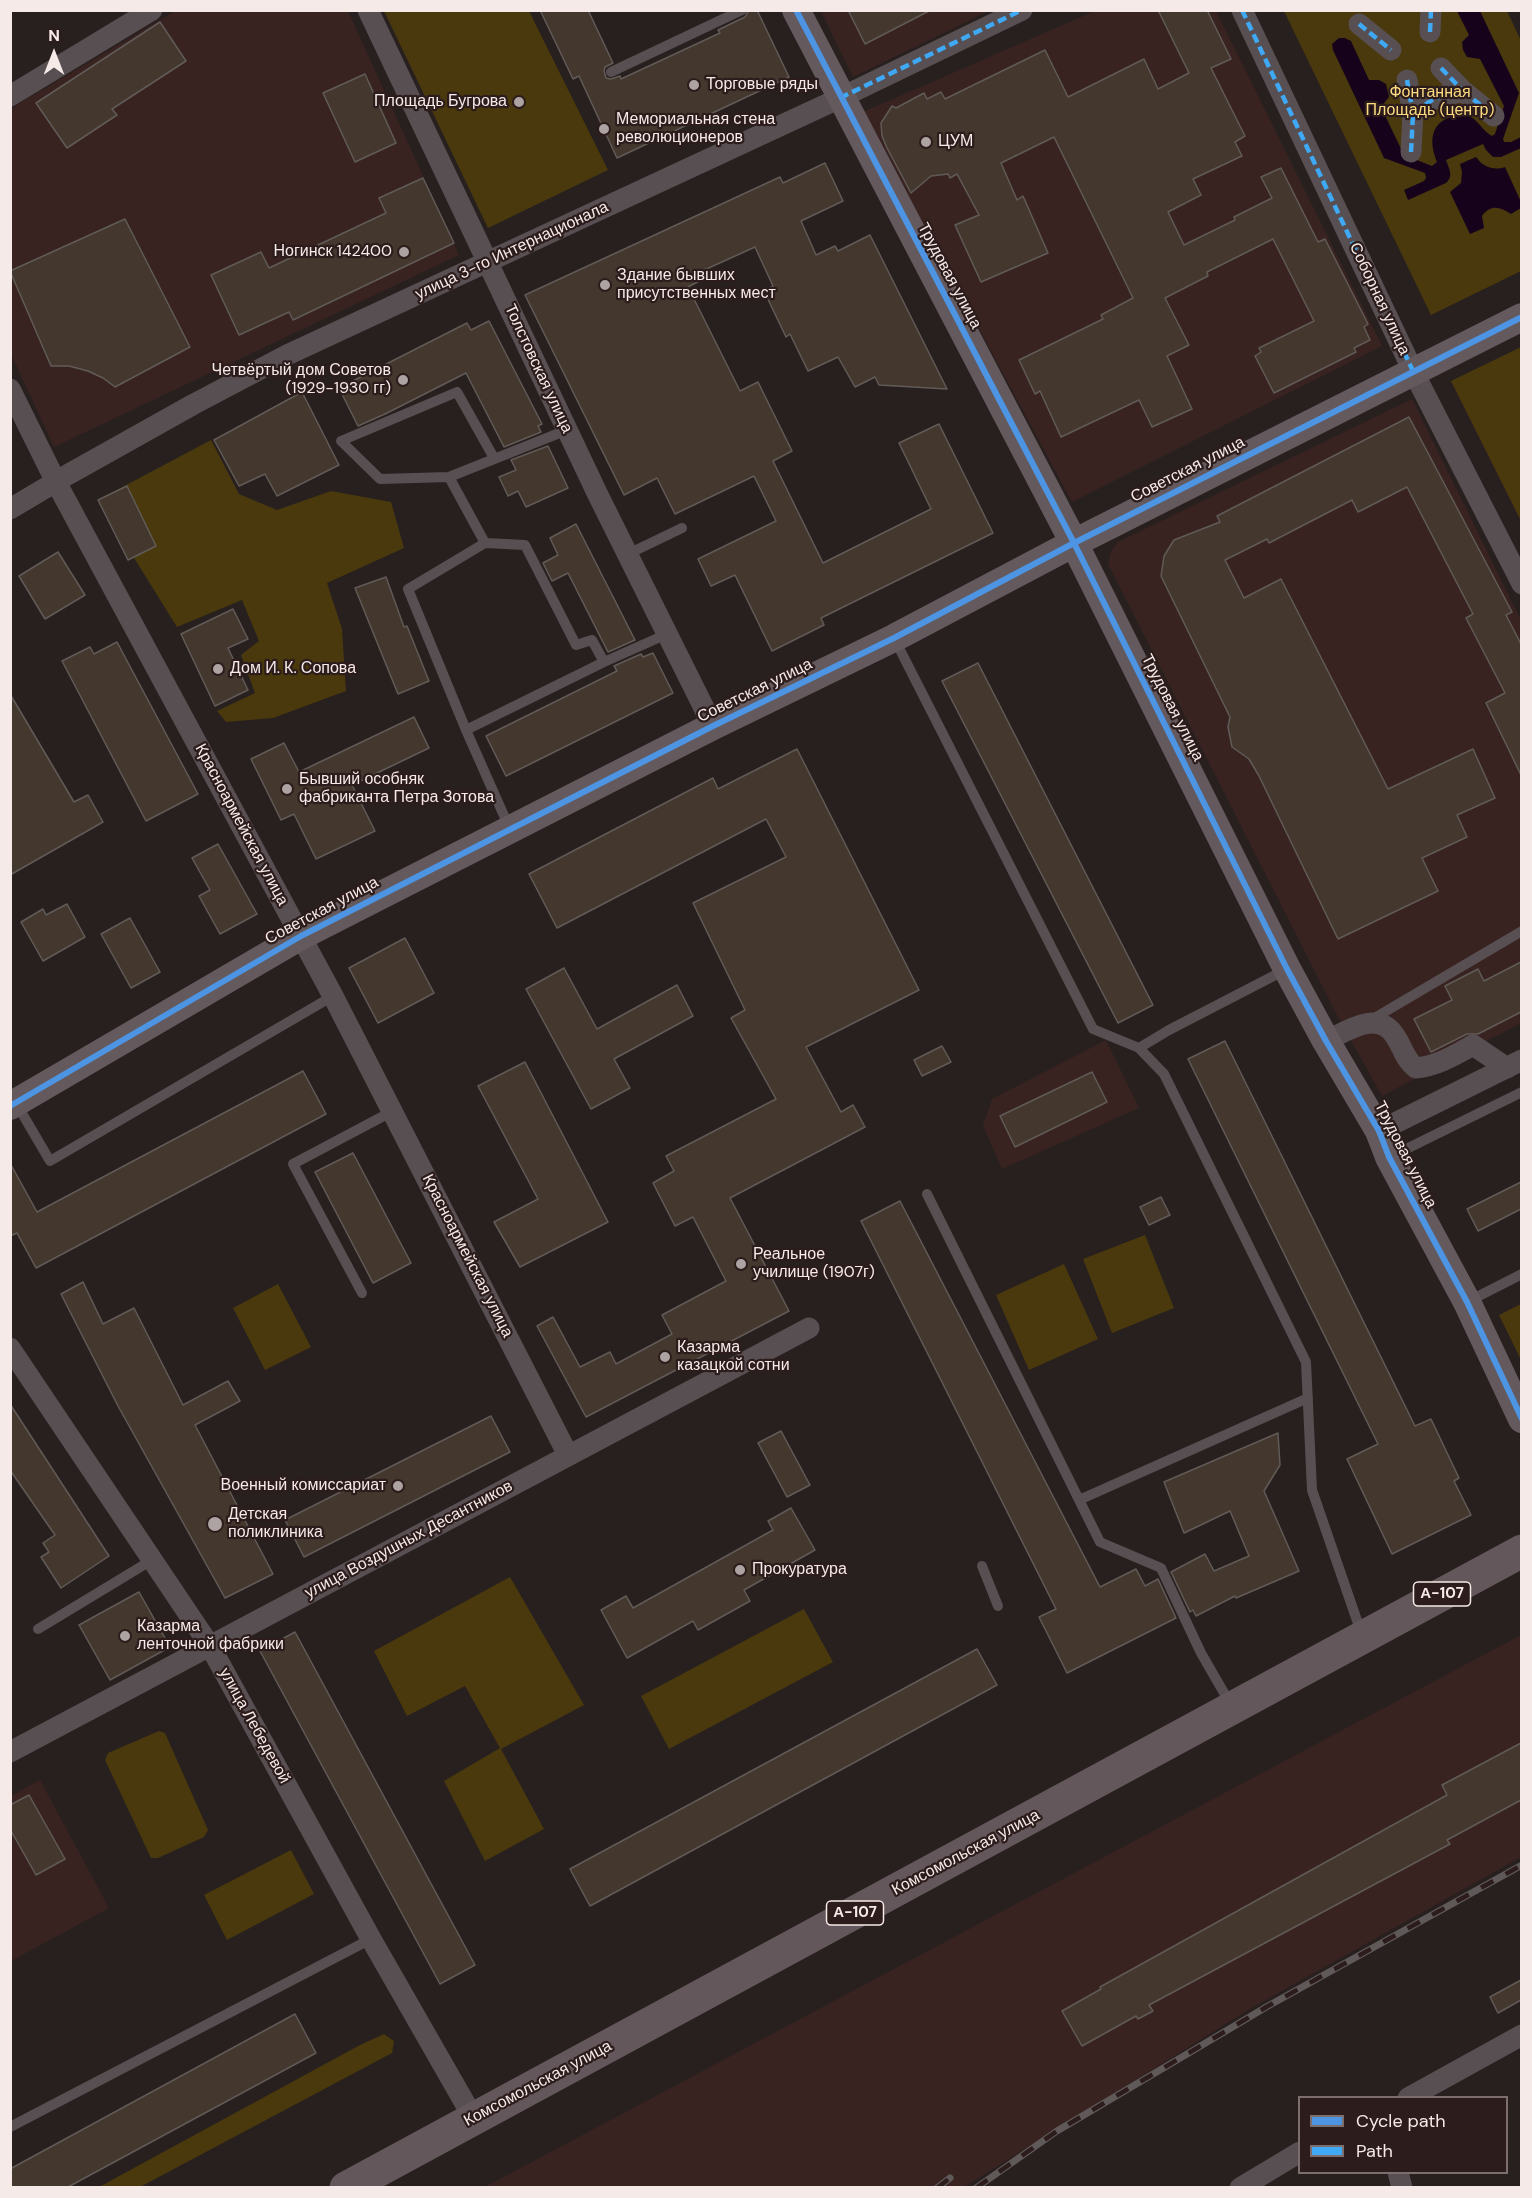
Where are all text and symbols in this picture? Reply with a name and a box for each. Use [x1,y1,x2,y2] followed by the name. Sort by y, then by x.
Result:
[24,24,84,84] north arrow
[48,25,60,46] text: N
[706,75,818,95] place label: Торговые ряды
[687,78,701,92] marker: Торговые ряды
[1366,83,1494,121] park label: Фонтанная Площадь (центр)
[374,92,507,112] place label: Площадь Бугрова
[512,95,526,109] marker: Площадь Бугрова
[616,110,775,148] place label: Мемориальная стена революционеров
[597,122,611,136] marker: Мемориальная стена революционеров
[938,132,973,152] place label: ЦУМ
[919,135,933,149] marker: ЦУМ
[412,198,612,304] street label: улица 3-го Интернационала
[913,220,985,332] street label: Трудовая улица
[1345,240,1413,358] street label: Соборная улица
[273,242,392,262] place label: Ногинск 142400
[397,245,411,259] marker: Ногинск 142400
[617,266,776,304] place label: Здание бывших присутственных мест
[598,278,612,292] marker: Здание бывших присутственных мест
[500,302,576,436] street label: Толстовская улица
[211,361,391,399] place label: Четвёртый дом Советов (1929-1930 гг)
[396,373,410,387] marker: Четвёртый дом Советов (1929-1930 гг)
[1128,433,1248,507] street label: Советская улица
[1137,651,1207,765] street label: Трудовая улица
[694,655,816,727] street label: Советская улица
[230,659,356,679] place label: Дом И. К. Сопова
[211,662,225,676] marker: Дом И. К. Сопова
[190,741,292,909] street label: Красноармейская улица
[299,770,494,808] place label: Бывший особняк фабриканта Петра Зотова
[280,782,294,796] marker: Бывший особняк фабриканта Петра Зотова
[262,873,382,949] street label: Советская улица
[1370,1098,1440,1212] street label: Трудовая улица
[417,1171,517,1341] street label: Красноармейская улица
[753,1245,875,1283] place label: Реальное училище (1907г)
[734,1257,748,1271] marker: Реальное училище (1907г)
[677,1338,790,1376] place label: Казарма казацкой сотни
[658,1350,672,1364] marker: Казарма казацкой сотни
[221,1476,386,1496] place label: Военный комиссариат
[302,1477,516,1603] street label: улица Воздушных Десантников
[391,1479,405,1493] marker: Военный комиссариат
[228,1505,323,1543] place label: Детская поликлиника
[206,1515,224,1533] marker: Детская поликлиника
[752,1560,847,1580] place label: Прокуратура
[733,1563,747,1577] marker: Прокуратура
[1414,1582,1470,1606] road number: А-107
[137,1617,284,1655] place label: Казарма ленточной фабрики
[118,1629,132,1643] marker: Казарма ленточной фабрики
[214,1665,294,1787] street label: улица Лебедевой
[889,1806,1043,1900] street label: Комсомольская улица
[826,1901,884,1925] road number: А-107
[461,2037,615,2131] street label: Комсомольская улица
[1298,2096,1508,2174] legend
[1356,2109,1446,2133] text: Cycle path
[1356,2139,1393,2163] text: Path

